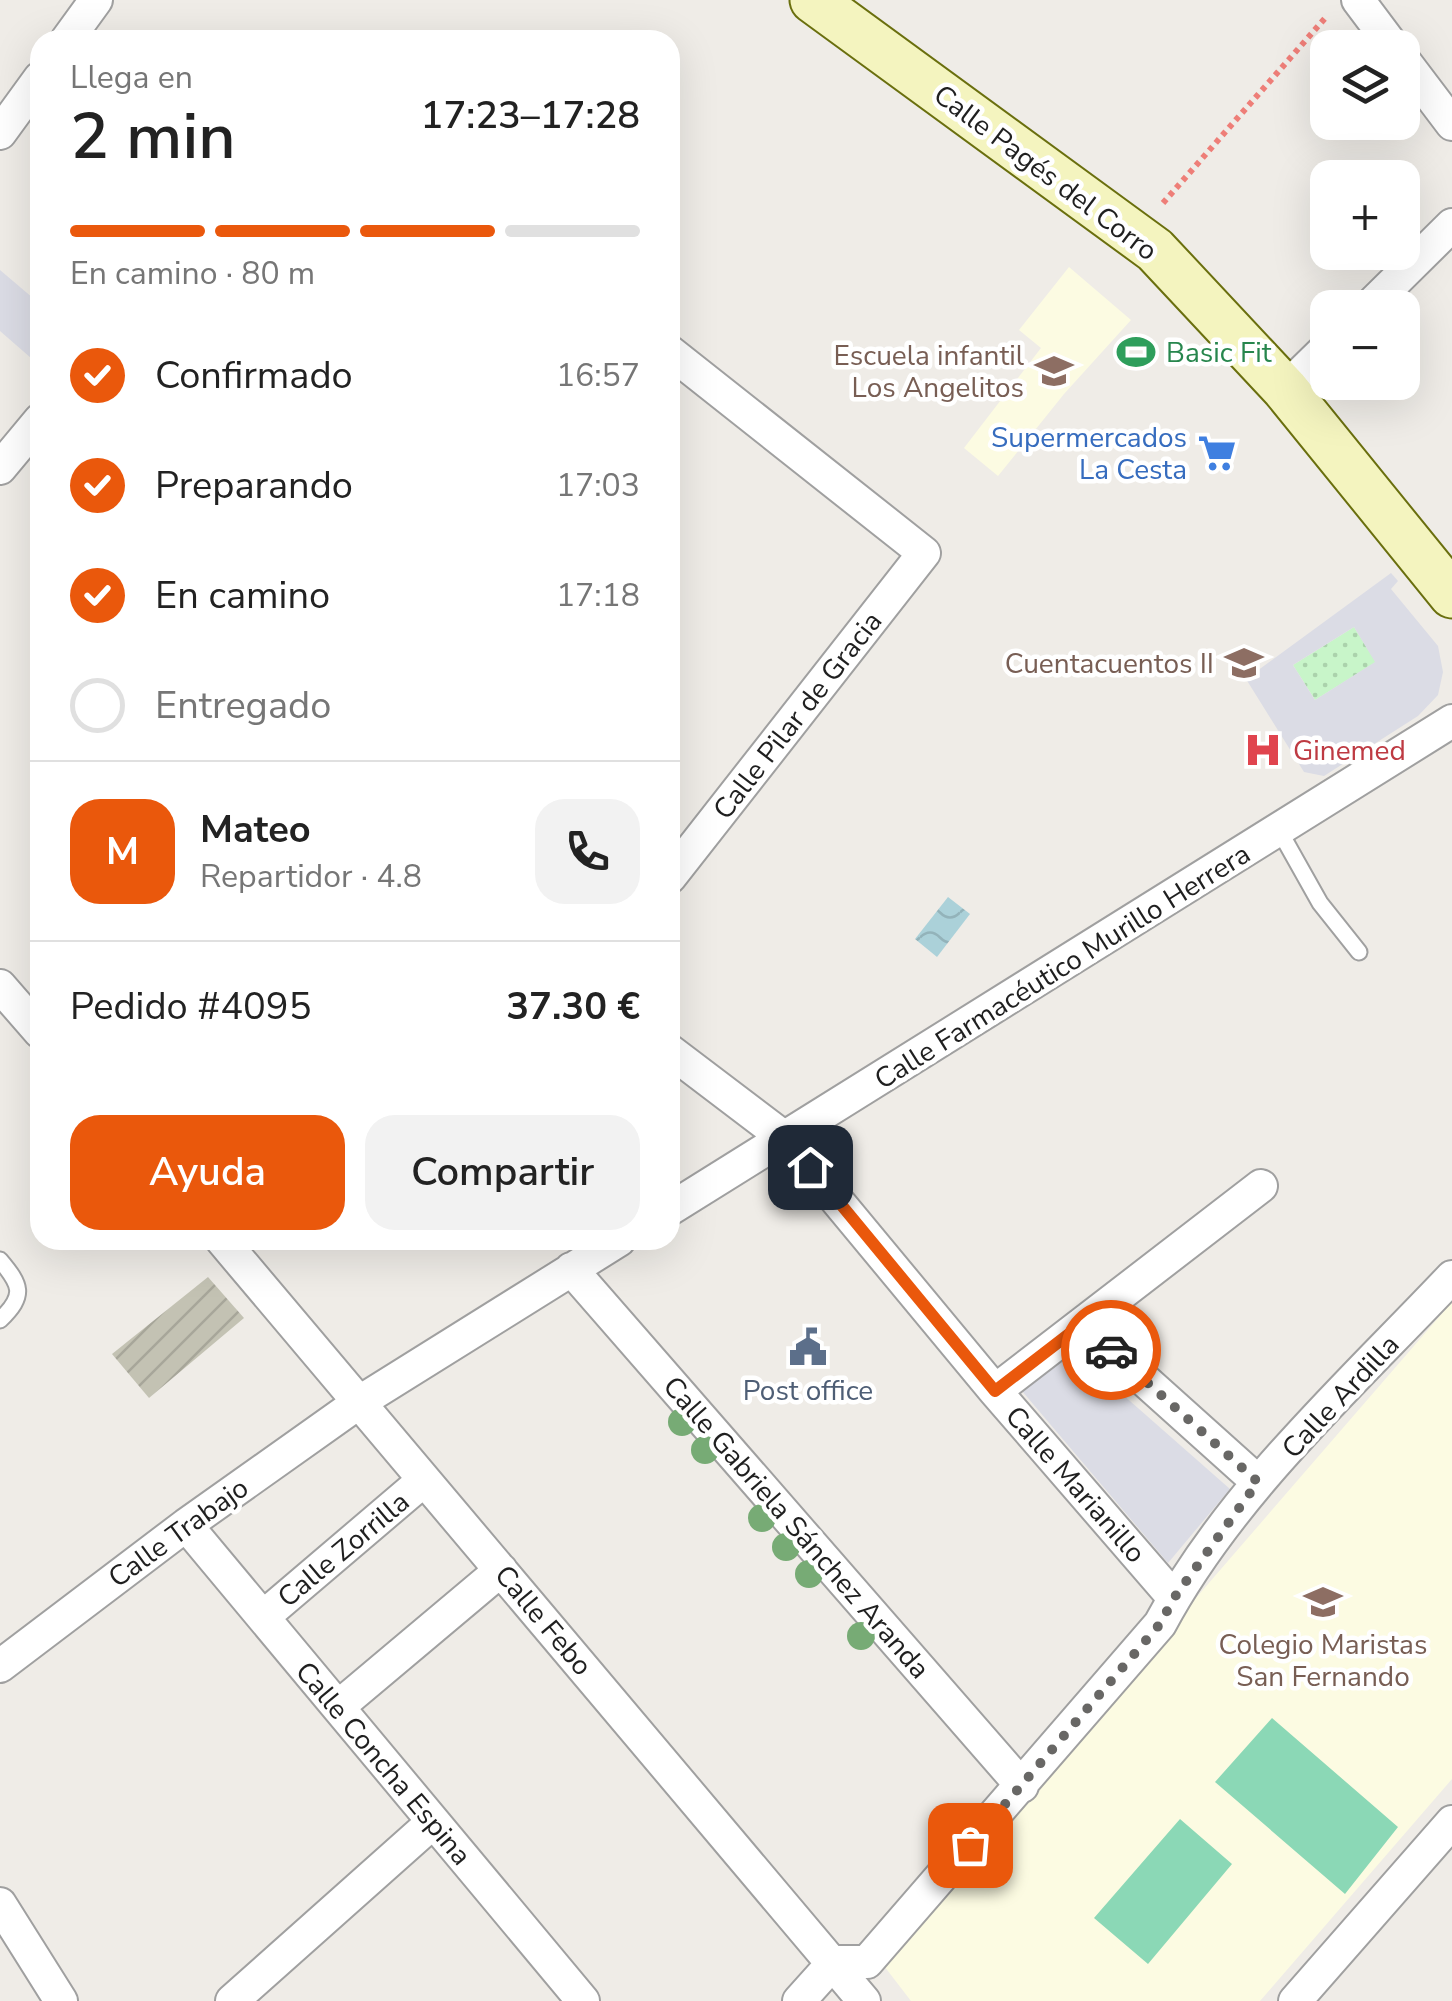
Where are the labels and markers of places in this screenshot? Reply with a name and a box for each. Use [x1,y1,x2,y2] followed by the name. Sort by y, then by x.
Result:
[1115,331,1157,373] sports icon: Basic Fit
[1166,334,1272,372] place label: Basic Fit
[834,337,1025,407] place label: Escuela infantil Los Angelitos
[1033,350,1075,392] school or university icon: Escuela infantil Los Angelitos
[991,419,1187,489] place label: Supermercados La Cesta
[1196,432,1238,474] supermarket icon: Supermercados La Cesta
[1223,642,1265,684] school or university icon: Cuentacuentos II
[1005,645,1214,683] place label: Cuentacuentos II
[1242,729,1284,771] hospital icon: Ginemed
[1293,732,1406,770] place label: Ginemed
[768,1125,853,1210] pin
[787,1326,829,1368] public building icon: Post office
[743,1372,873,1410] place label: Post office
[1302,1581,1344,1623] school or university icon: Colegio Maristas San Fernando
[1219,1626,1427,1696] place label: Colegio Maristas San Fernando
[928,1803,1013,1888] pin

